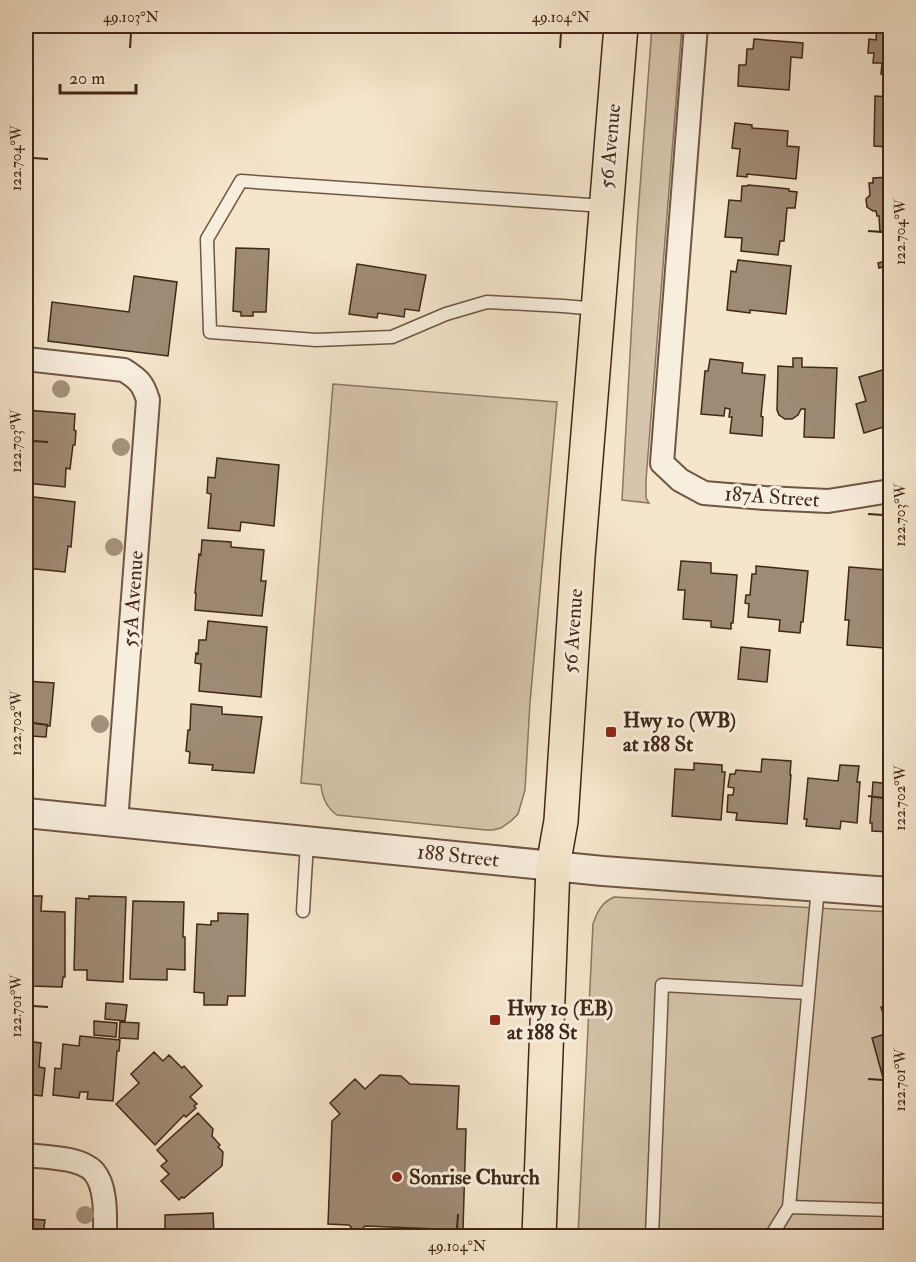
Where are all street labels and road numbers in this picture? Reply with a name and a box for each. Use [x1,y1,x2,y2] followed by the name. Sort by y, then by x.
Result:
[593,102,627,189] street label: 56 Avenue
[723,480,821,514] street label: 187A Street
[116,549,150,648] street label: 55A Avenue
[557,587,589,674] street label: 56 Avenue
[416,838,500,874] street label: 188 Street

